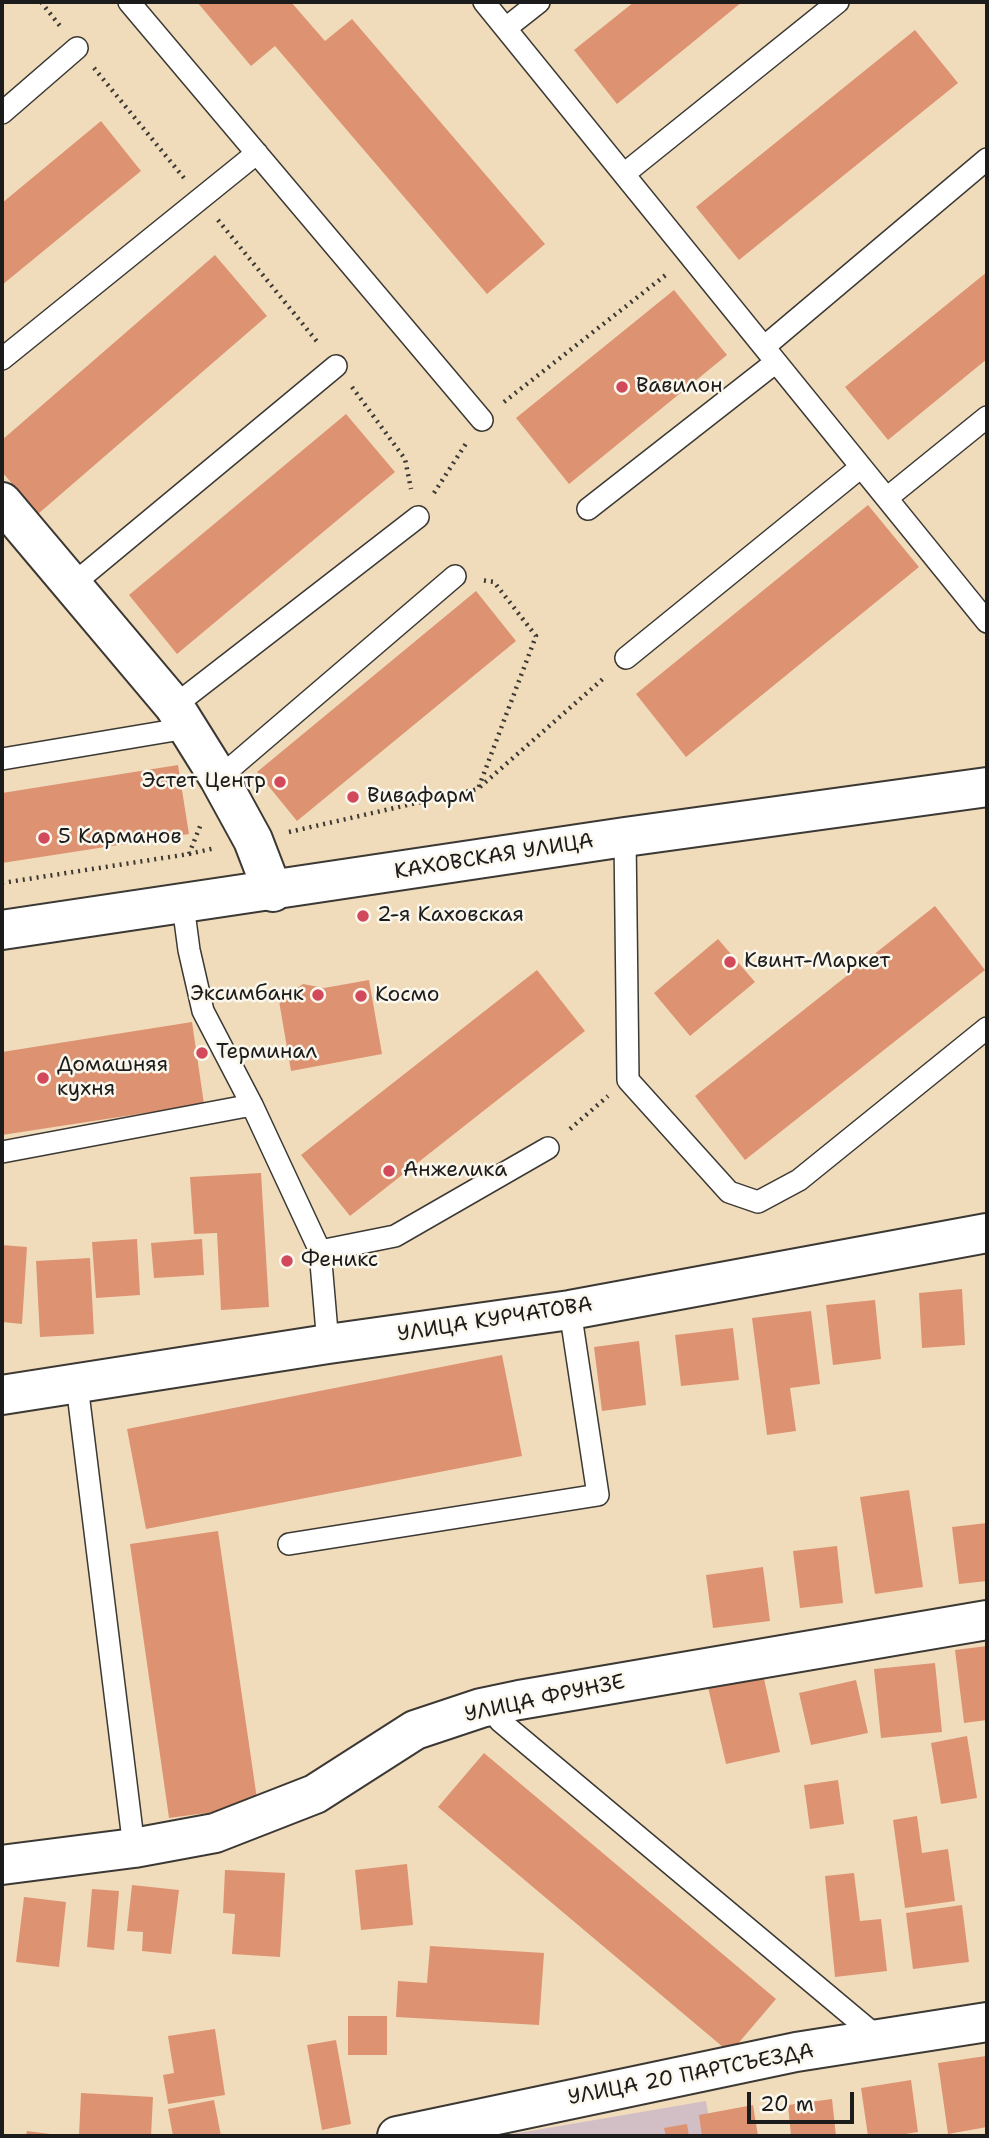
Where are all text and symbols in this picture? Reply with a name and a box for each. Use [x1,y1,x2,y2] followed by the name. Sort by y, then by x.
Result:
[636,374,723,400] place label: Вавилон
[614,379,630,395] marker: Вавилон
[142,769,266,795] place label: Эстет Центр
[272,774,288,790] marker: Эстет Центр
[367,784,474,810] place label: Вивафарм
[345,789,361,805] marker: Вивафарм
[58,825,182,851] place label: 5 Карманов
[393,829,595,885] street label: КАХОВСКАЯ УЛИЦА
[36,830,52,846] marker: 5 Карманов
[377,903,524,929] place label: 2-я Каховская
[355,908,371,924] marker: 2-я Каховская
[744,949,890,975] place label: Квинт-Маркет
[722,954,738,970] marker: Квинт-Маркет
[191,982,304,1008] place label: Эксимбанк
[375,983,440,1009] place label: Космо
[310,987,326,1003] marker: Эксимбанк
[353,988,369,1004] marker: Космо
[216,1040,317,1066] place label: Терминал
[194,1045,210,1061] marker: Терминал
[57,1053,168,1103] place label: Домашняя кухня
[35,1070,51,1086] marker: Домашняя кухня
[403,1158,507,1184] place label: Анжелика
[381,1163,397,1179] marker: Анжелика
[301,1248,378,1274] place label: Феникс
[279,1253,295,1269] marker: Феникс
[396,1292,594,1348] street label: УЛИЦА КУРЧАТОВА
[463,1670,627,1728] street label: УЛИЦА ФРУНЗЕ
[566,2039,816,2111] street label: УЛИЦА 20 ПАРТСЪЕЗДА
[751,2078,858,2122] scale bar
[760,2090,814,2118] text: 20 m

